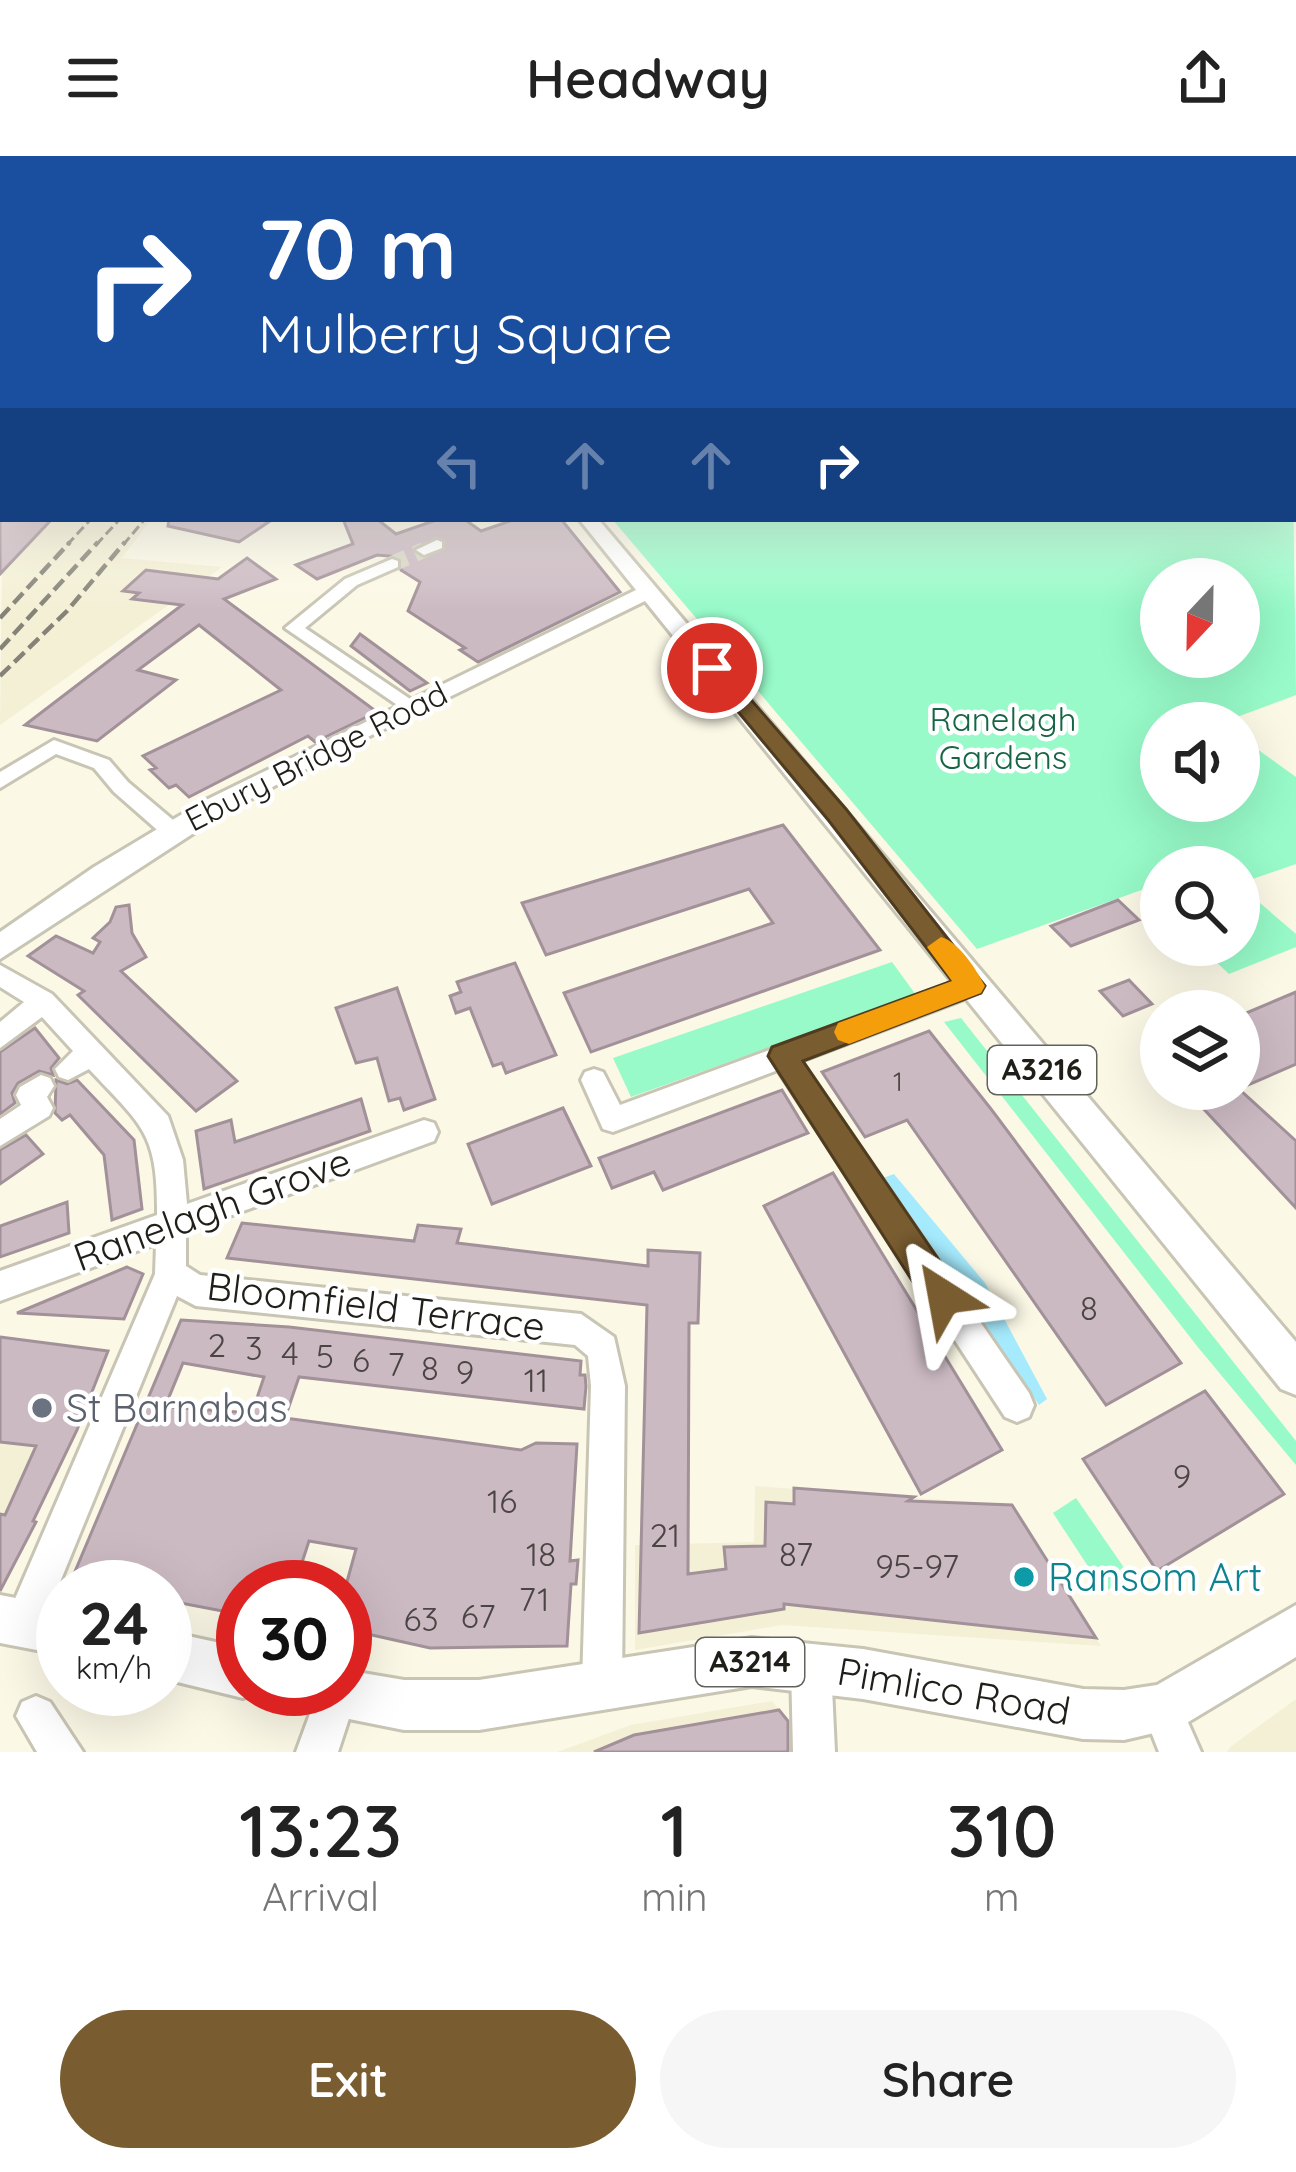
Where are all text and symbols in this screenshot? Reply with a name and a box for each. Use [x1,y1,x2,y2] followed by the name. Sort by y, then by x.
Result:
[526,44,770,112] text: Headway
[60,45,126,111] icon: menu
[1170,45,1236,111] icon: share
[258,195,457,300] text: 70 m
[60,204,216,360] icon: right
[258,299,673,367] text: Mulberry Square
[426,432,492,498] icon: left
[552,432,618,498] icon: ahead
[678,432,744,498] icon: ahead
[804,432,870,498] icon: right
[1140,558,1260,678] north arrow
[1140,558,1260,1110] map controls
[661,617,763,719] pin
[679,635,745,701] icon: arrive
[178,672,454,839] street label: Ebury Bridge Road
[930,698,1076,777] park label: Ranelagh Gardens
[1140,702,1260,822] button: sound
[1140,846,1260,966] button: search
[1140,990,1260,1110] button: layers
[988,1046,1096,1094] road number: A3216
[893,1064,903,1098] house number: 1
[67,1136,357,1281] street label: Ranelagh Grove
[881,1234,1007,1360] position arrow
[204,1260,548,1351] street label: Bloomfield Terrace
[1080,1287,1098,1328] house number: 8
[208,1324,226,1365] house number: 2
[245,1327,263,1368] house number: 3
[281,1332,299,1373] house number: 4
[316,1335,334,1376] house number: 5
[352,1339,370,1380] house number: 6
[388,1343,404,1384] house number: 7
[421,1347,439,1388] house number: 8
[456,1351,474,1392] house number: 9
[524,1359,548,1400] house number: 11
[66,1383,288,1432] place label: St Barnabas
[29,1395,55,1421] marker: St Barnabas
[1173,1455,1191,1496] house number: 9
[487,1480,517,1521] house number: 16
[650,1514,680,1555] house number: 21
[526,1533,556,1574] house number: 18
[779,1533,813,1574] house number: 87
[875,1545,959,1586] house number: 95-97
[1048,1552,1262,1601] place label: Ransom Art
[216,1560,372,1716] speed limit sign: 30
[1011,1564,1037,1590] marker: Ransom Art
[519,1578,549,1619] house number: 71
[79,1585,149,1660] text: 24
[461,1595,495,1636] house number: 67
[403,1598,439,1639] house number: 63
[696,1638,804,1686] road number: A3214
[834,1646,1074,1735] street label: Pimlico Road
[76,1649,152,1687] text: km/h
[239,1785,402,1875] text: 13:23
[661,1785,688,1875] text: 1
[947,1785,1057,1875] text: 310
[262,1872,379,1921] text: Arrival
[641,1872,708,1921] text: min
[984,1872,1020,1921] text: m
[60,2010,636,2148] button: Exit
[660,2010,1236,2148] button: Share

